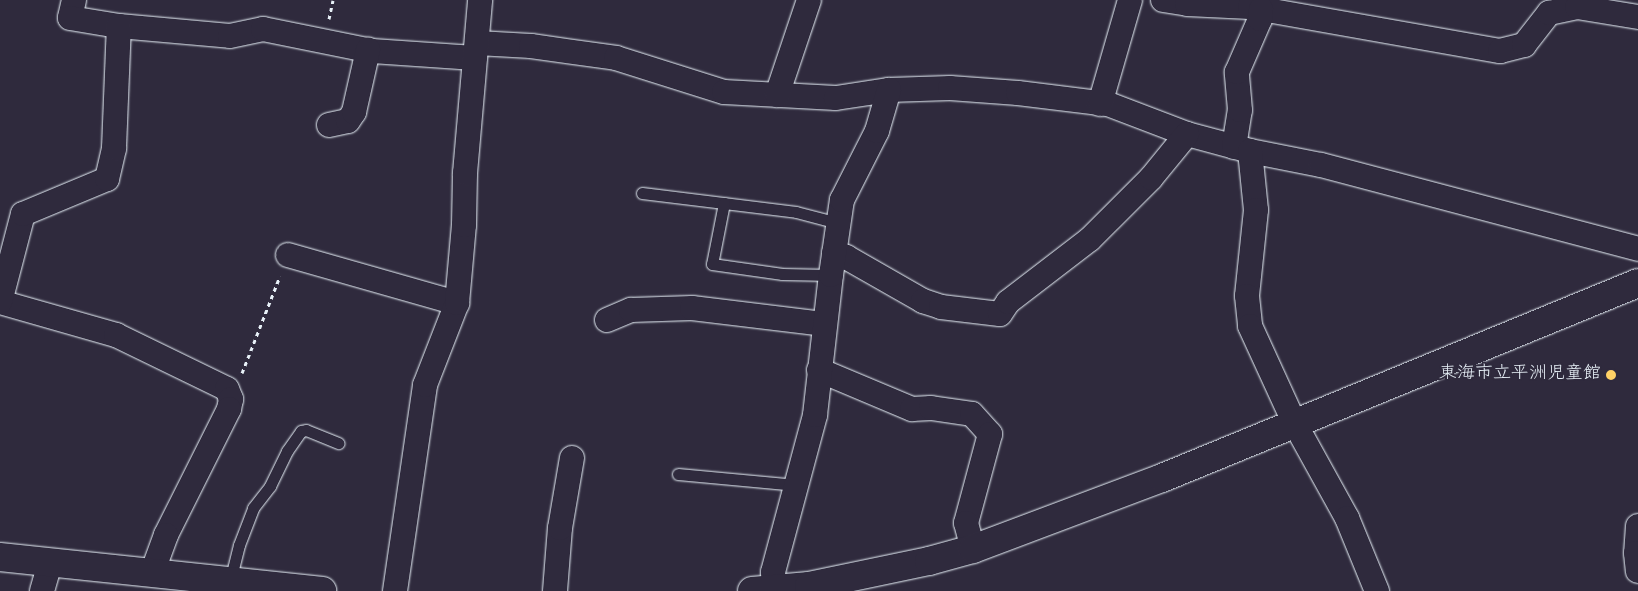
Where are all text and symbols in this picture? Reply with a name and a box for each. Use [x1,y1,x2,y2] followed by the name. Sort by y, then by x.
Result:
[1439,364,1601,386] place label: 東海市立平洲児童館
[1605,369,1617,381] marker: 東海市立平洲児童館

